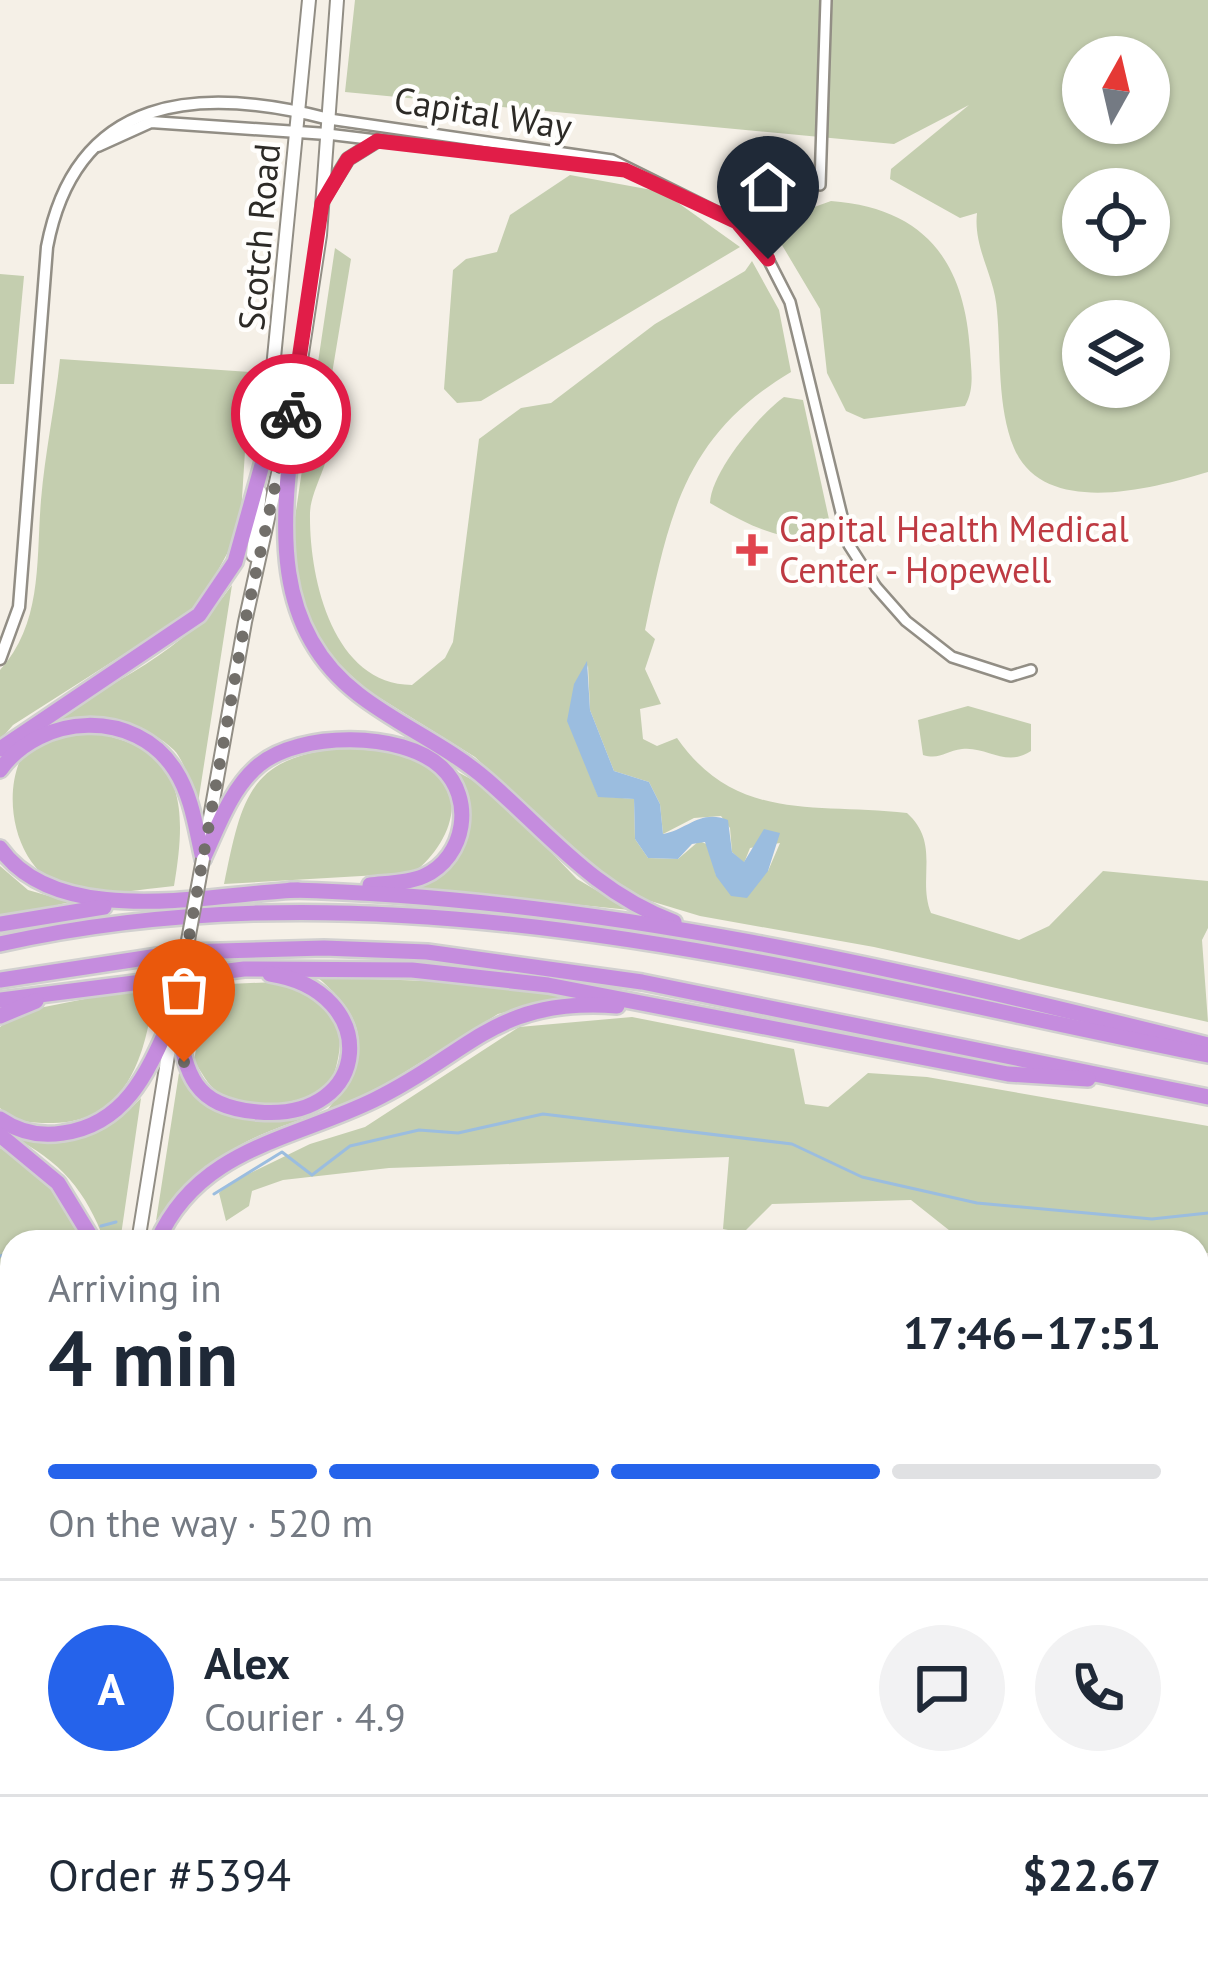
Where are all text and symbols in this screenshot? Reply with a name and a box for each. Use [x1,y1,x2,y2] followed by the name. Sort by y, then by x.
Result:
[1062,36,1170,144] north arrow
[1062,36,1170,408] map controls
[391,75,576,150] street label: Capital Way
[717,136,819,259] pin
[227,142,290,332] street label: Scotch Road
[735,154,801,220] icon: home
[1062,168,1170,276] button: locate
[1062,300,1170,408] button: layers
[231,354,351,474] courier
[258,381,324,447] icon: bike
[779,505,1129,593] place label: Capital Health Medical Center - Hopewell
[736,534,768,566] marker: Capital Health Medical Center - Hopewell
[133,939,235,1062] pin
[151,957,217,1023] icon: bag
[48,1262,222,1313] text: Arriving in
[903,1303,1161,1361] text: 17:46–17:51
[48,1307,238,1408] text: 4 min
[48,1497,373,1548] text: On the way · 520 m
[879,1625,1005,1751] button: chat
[1035,1625,1161,1751] button: phone
[204,1633,290,1691] text: Alex
[97,1659,125,1717] text: A
[204,1691,406,1742] text: Courier · 4.9
[48,1845,291,1903] text: Order #5394
[1022,1845,1161,1903] text: $22.67

